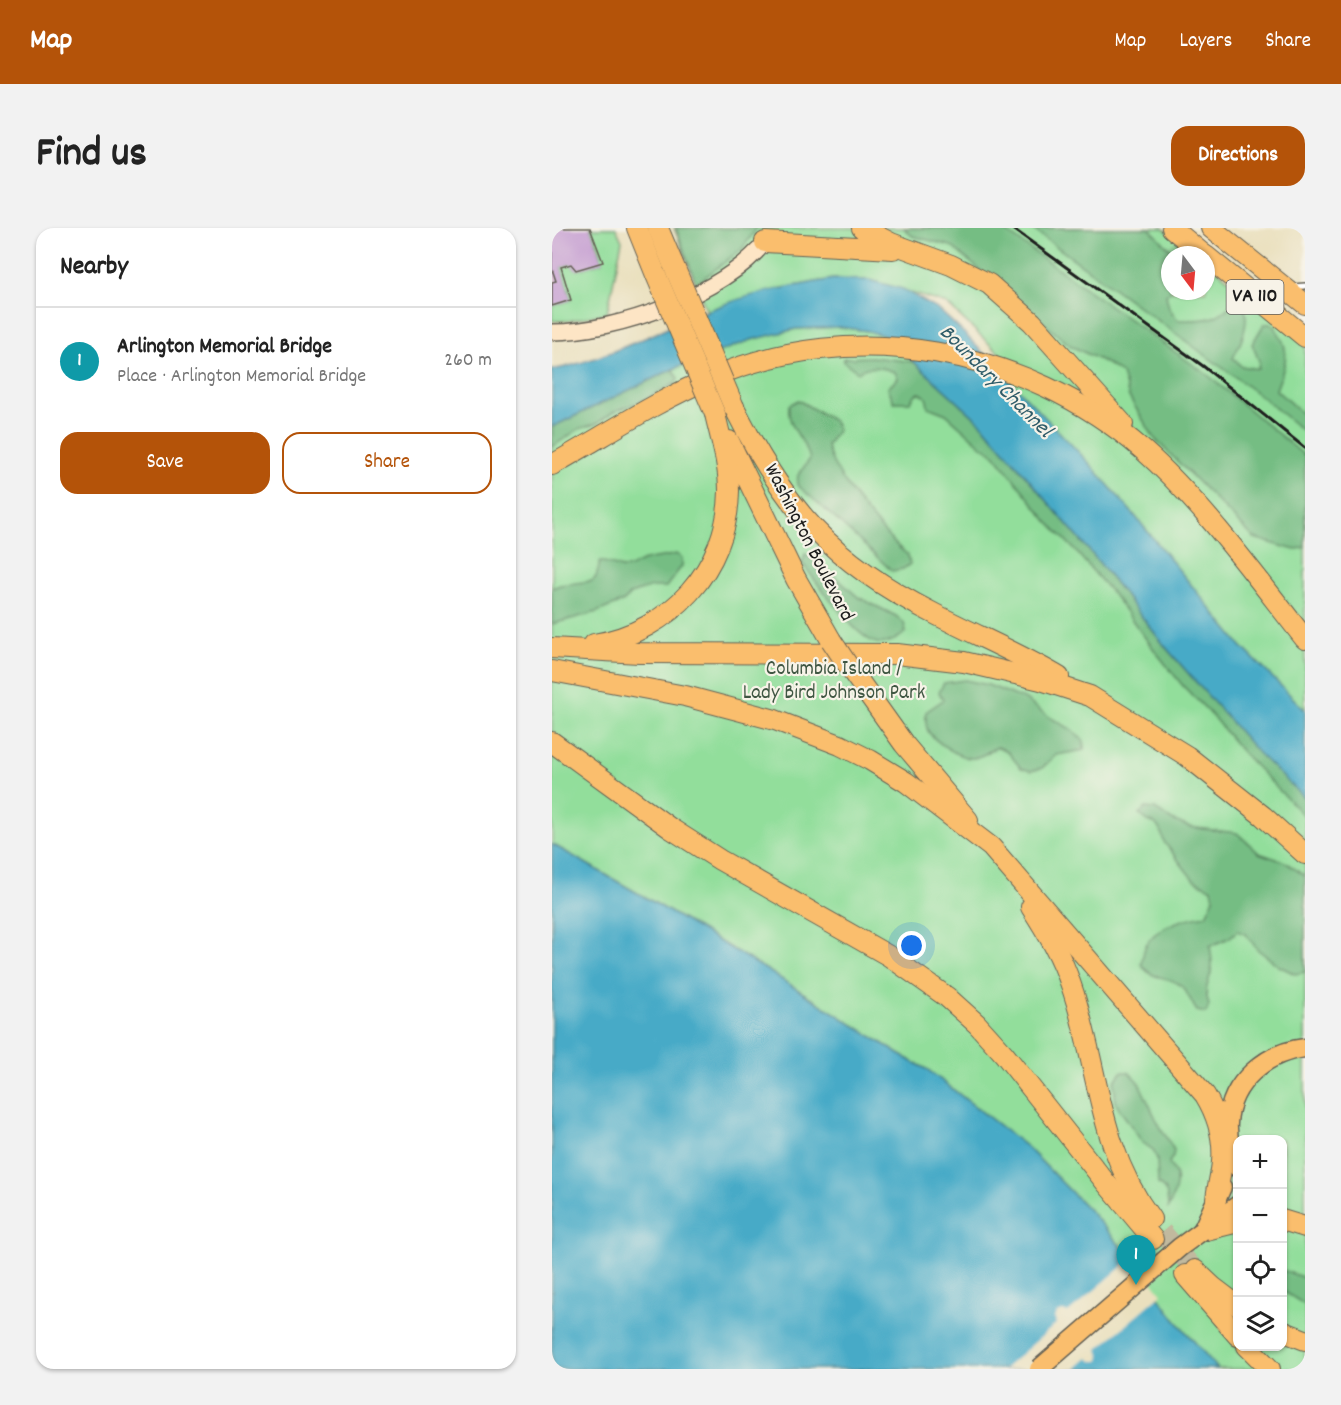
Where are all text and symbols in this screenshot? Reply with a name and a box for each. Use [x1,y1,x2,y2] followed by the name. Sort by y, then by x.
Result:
[30,22,72,62] text: Map
[1115,27,1146,57] text: Map
[1179,27,1232,57] text: Layers
[1265,27,1311,57] text: Share
[36,126,147,186] text: Find us
[1171,126,1305,186] button: Directions
[1161,246,1215,300] north arrow
[60,249,128,286] text: Nearby
[1226,280,1284,314] road number: VA 110
[931,318,1060,447] water label: Boundary Channel
[117,332,332,363] text: Arlington Memorial Bridge
[77,347,82,375] text: 1
[444,347,492,375] text: 260 m
[117,363,366,391] text: Place · Arlington Memorial Bridge
[60,432,270,494] button: Save
[282,432,492,494] button: Share
[755,459,861,627] street label: Washington Boulevard
[743,655,925,709] park label: Columbia Island / Lady Bird Johnson Park
[897,931,926,960] your location
[1233,1135,1287,1351] map controls
[1233,1135,1287,1189] button: +
[1233,1189,1287,1243] button: −
[1116,1236,1156,1285] pin: 1
[1233,1243,1287,1297] button: locate
[1233,1297,1287,1351] button: layers

